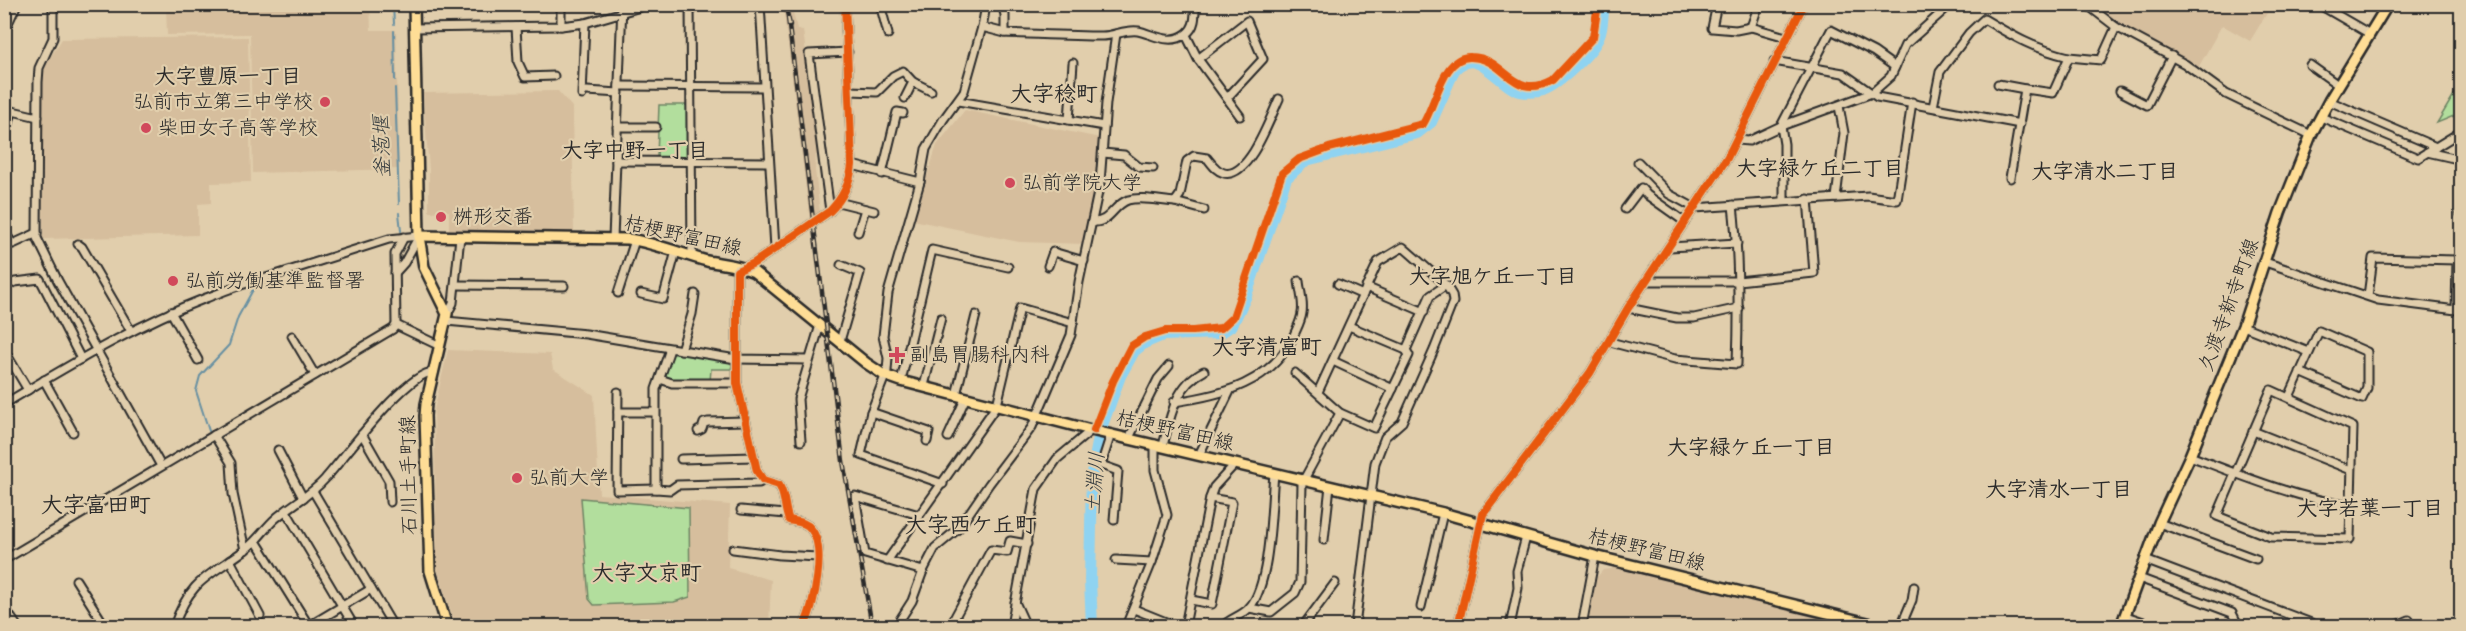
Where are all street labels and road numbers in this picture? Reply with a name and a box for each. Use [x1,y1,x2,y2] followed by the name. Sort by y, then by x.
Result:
[622,211,744,261] street label: 桔梗野富田線
[2194,235,2264,375] street label: 久渡寺新寺町線
[1114,406,1236,456] street label: 桔梗野富田線
[396,415,422,535] street label: 石川土手町線
[1586,524,1708,576] street label: 桔梗野富田線

